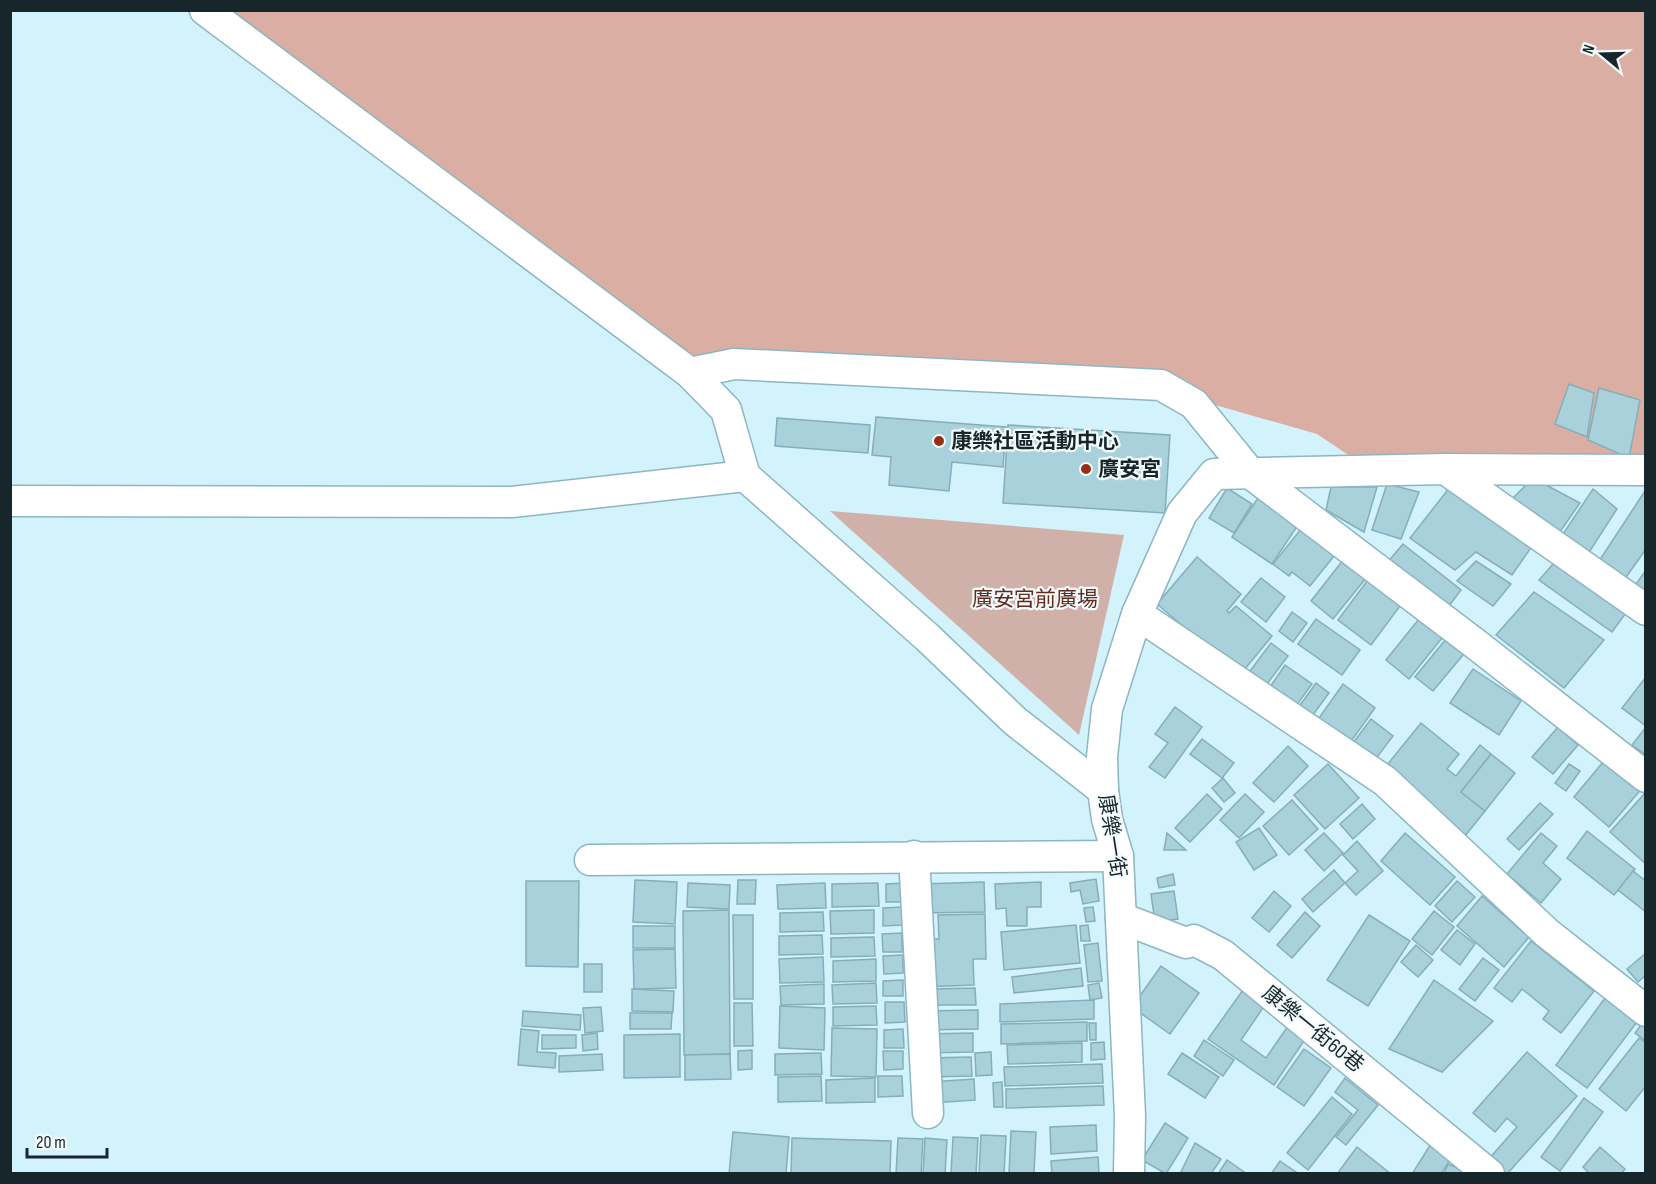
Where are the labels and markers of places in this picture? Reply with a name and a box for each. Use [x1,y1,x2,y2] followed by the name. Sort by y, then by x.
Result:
[951,429,1119,454] place label: 康樂社區活動中心
[932,434,946,448] marker: 康樂社區活動中心
[1098,457,1161,482] place label: 廣安宮
[1079,462,1093,476] marker: 廣安宮

